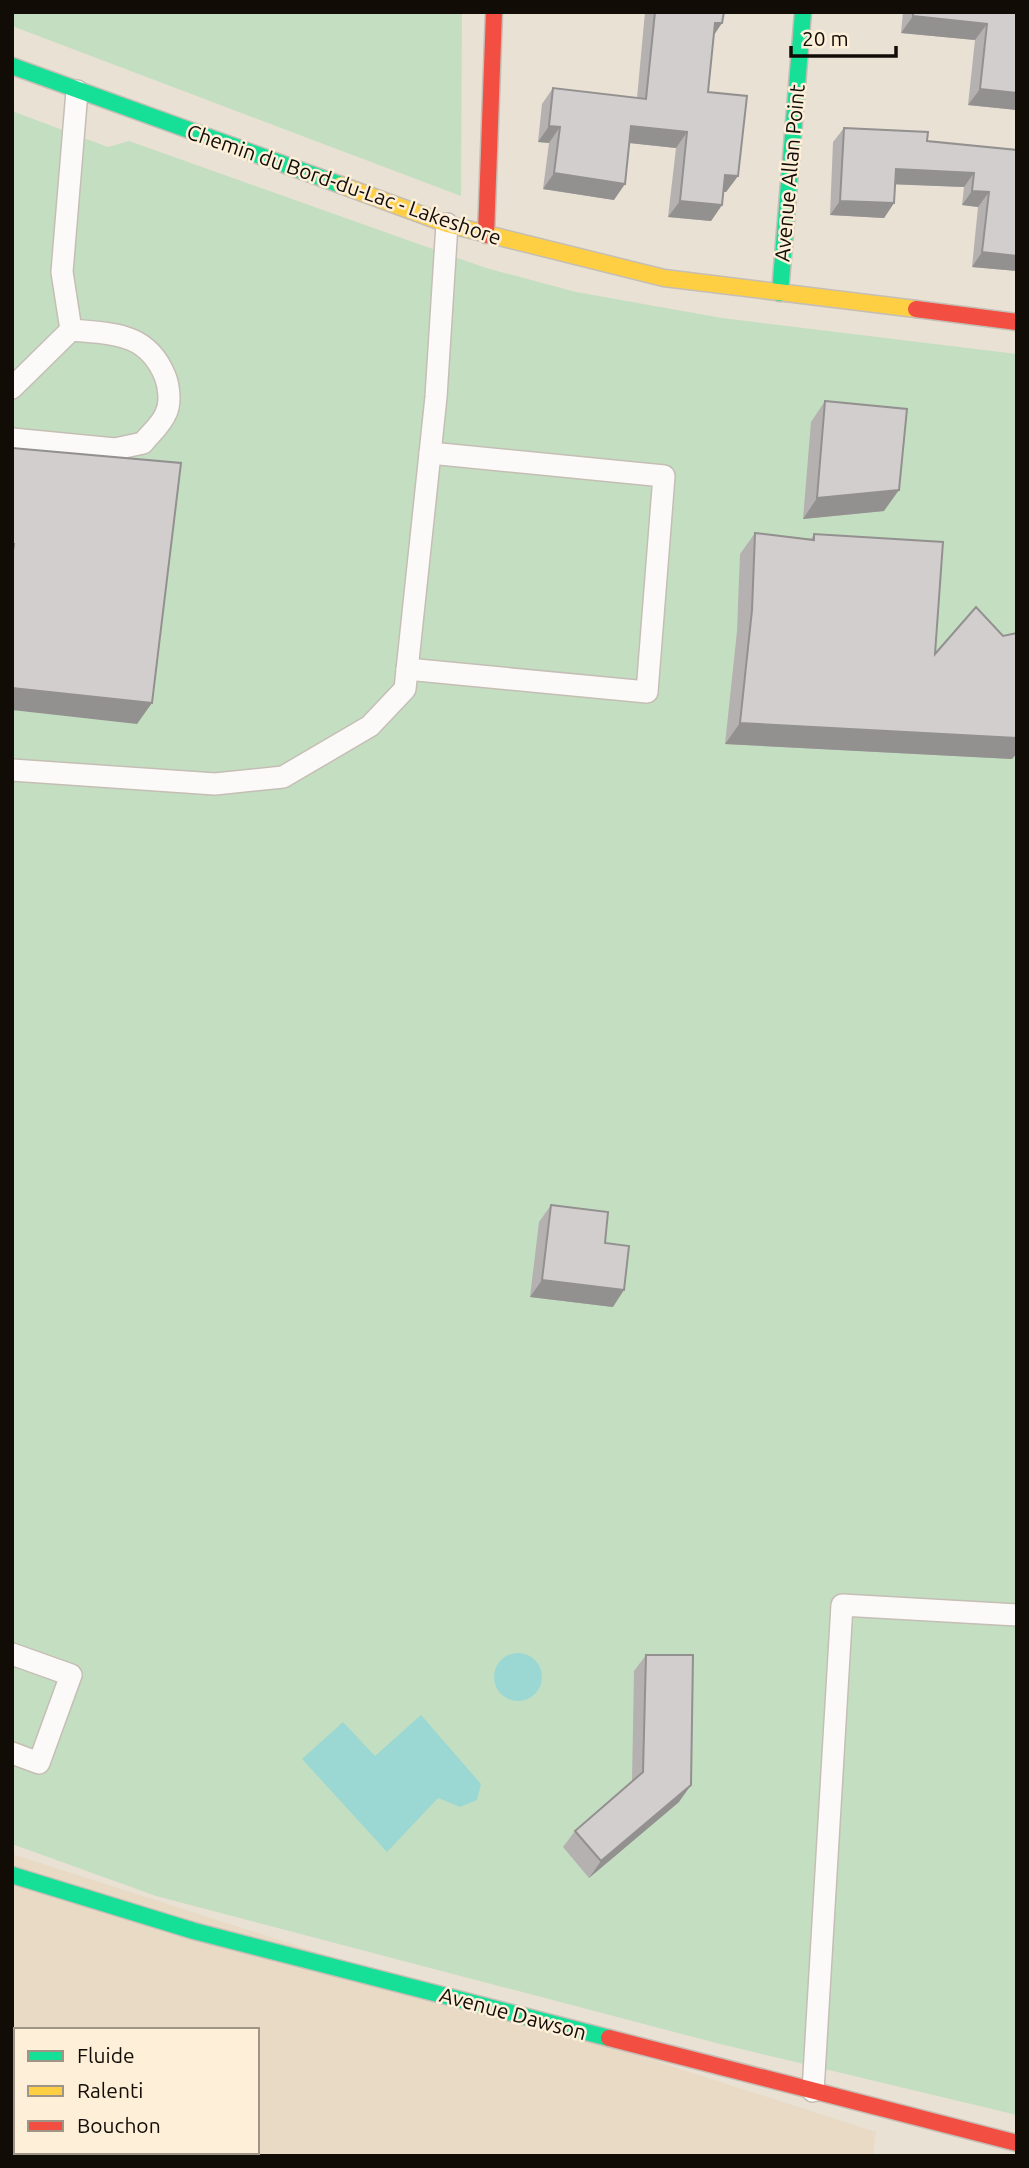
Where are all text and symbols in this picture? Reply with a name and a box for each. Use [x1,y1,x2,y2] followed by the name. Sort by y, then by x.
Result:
[791,14,896,58] scale bar
[802,26,849,50] text: 20 m
[769,83,809,263] street label: Avenue Allan Point
[184,119,505,249] street label: Chemin du Bord-du-Lac - Lakeshore
[437,1982,589,2044] street label: Avenue Dawson
[14,2028,259,2154] legend
[77,2043,135,2067] text: Fluide
[77,2078,143,2102] text: Ralenti
[77,2113,161,2137] text: Bouchon

